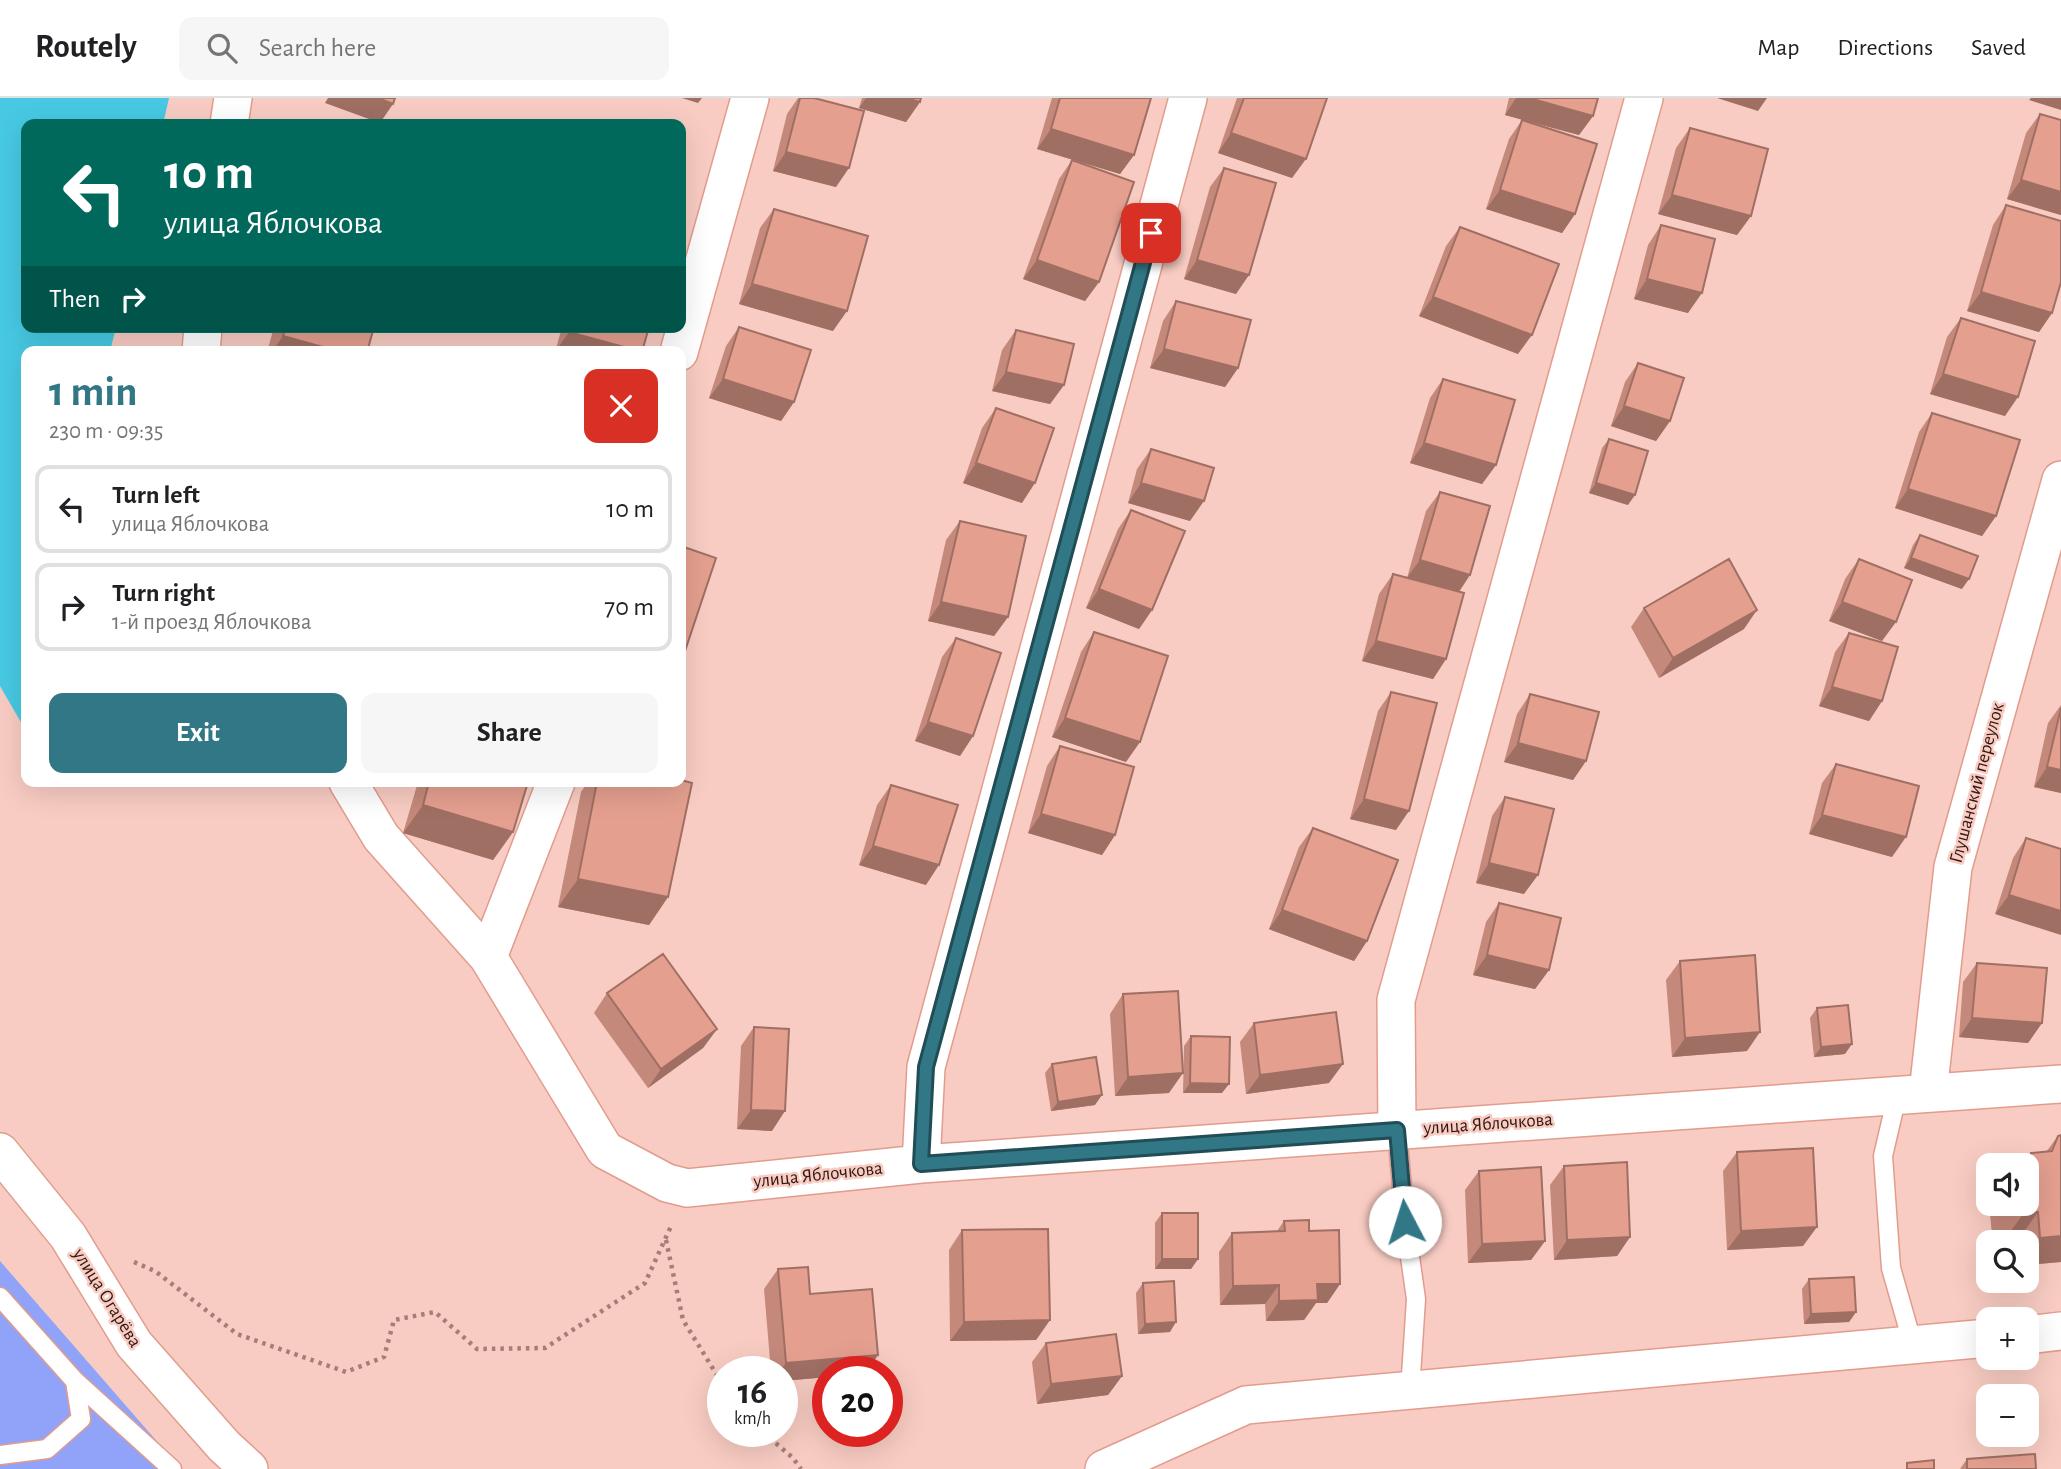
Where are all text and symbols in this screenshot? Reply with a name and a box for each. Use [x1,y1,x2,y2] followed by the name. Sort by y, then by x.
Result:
[179,17,669,80] search box
[203,29,241,67] icon: search
[35,31,137,64] text: Routely
[259,35,376,61] text: Search here
[1757,36,1799,60] text: Map
[1837,36,1933,60] text: Directions
[1971,36,2026,60] text: Saved
[49,147,140,238] icon: left
[164,149,254,198] text: 10 m
[1121,203,1181,263] pin
[164,207,383,239] text: улица Яблочкова
[1132,214,1170,252] icon: arrive
[114,280,152,318] icon: right
[49,286,100,312] text: Then
[584,369,658,443] button: close
[49,371,138,413] text: 1 min
[49,420,163,443] text: 230 m · 09:35
[112,482,200,508] text: Turn left
[53,490,91,528] icon: left
[606,496,654,522] text: 10 m
[112,513,269,536] text: улица Яблочкова
[112,580,215,606] text: Turn right
[53,588,91,626] icon: right
[604,594,654,620] text: 70 m
[112,611,312,634] text: 1-й проезд Яблочкова
[49,693,347,773] button: Exit
[361,693,658,773] button: Share
[1946,700,2008,865] street label: Глушанский переулок
[1422,1110,1554,1138] street label: улица Яблочкова
[1976,1153,2039,1447] map controls
[1976,1153,2039,1216] button: sound
[751,1159,884,1191] street label: улица Яблочкова
[1368,1185,1442,1259] position arrow
[1976,1230,2039,1293] button: search
[69,1245,145,1351] street label: улица Огарёва
[1976,1307,2039,1370] button: +
[812,1356,903,1447] speed limit sign: 20
[738,1375,767,1410] text: 16
[1976,1384,2039,1447] button: −
[734,1410,771,1428] text: km/h

